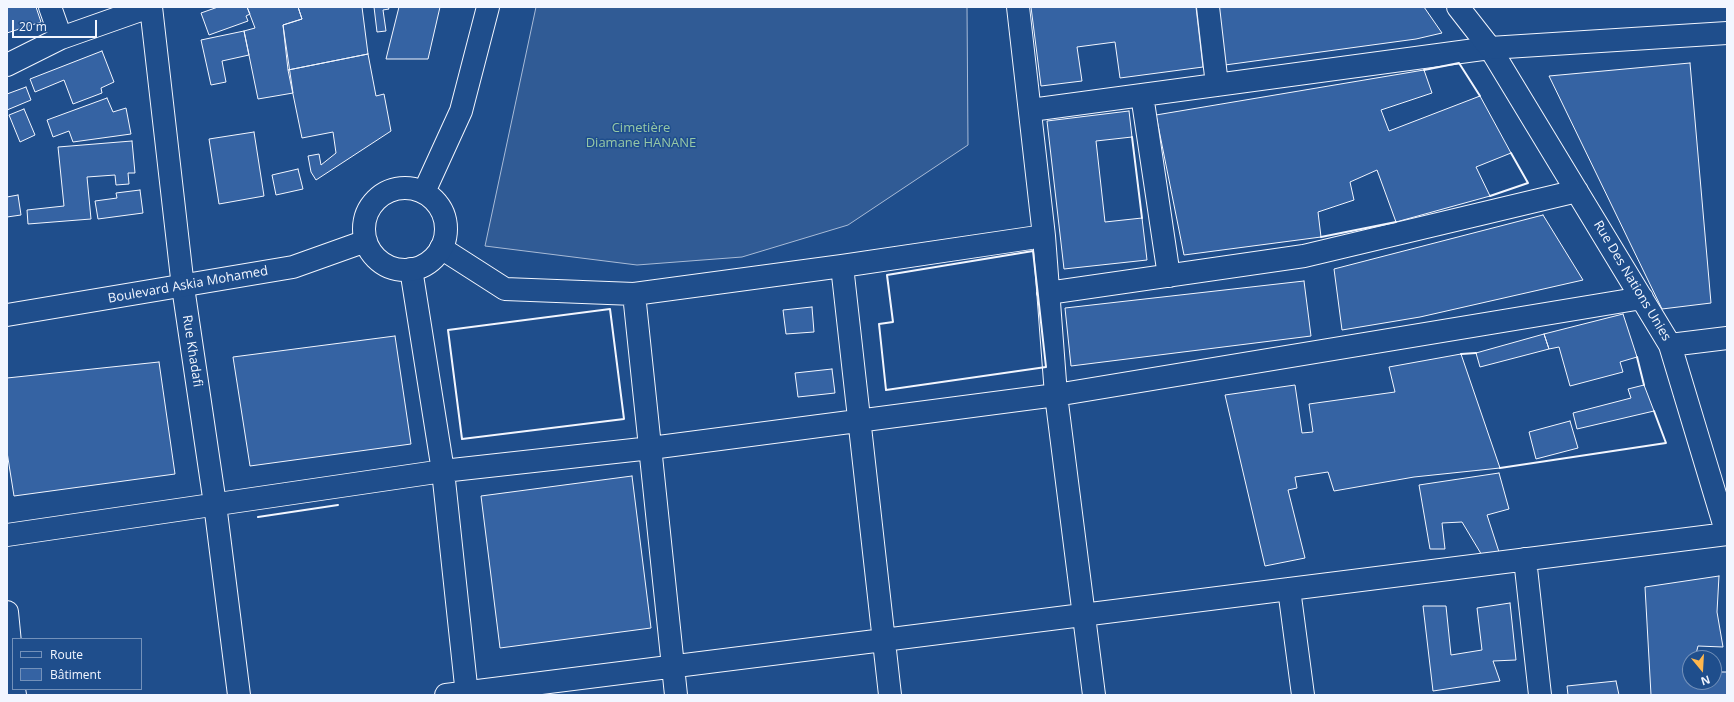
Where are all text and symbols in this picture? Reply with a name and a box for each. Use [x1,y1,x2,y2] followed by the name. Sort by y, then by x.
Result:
[14,12,99,38] scale bar
[19,18,47,35] text: 20 m
[586,120,696,151] park label: Cimetière Diamane HANANE
[1590,218,1674,344] street label: Rue Des Nations Unies
[107,263,269,307] street label: Boulevard Askia Mohamed
[179,314,205,388] street label: Rue Khadafi
[12,638,142,690] legend
[50,646,83,663] text: Route
[1682,650,1722,690] north arrow
[50,666,101,683] text: Bâtiment
[1699,672,1712,689] text: N

